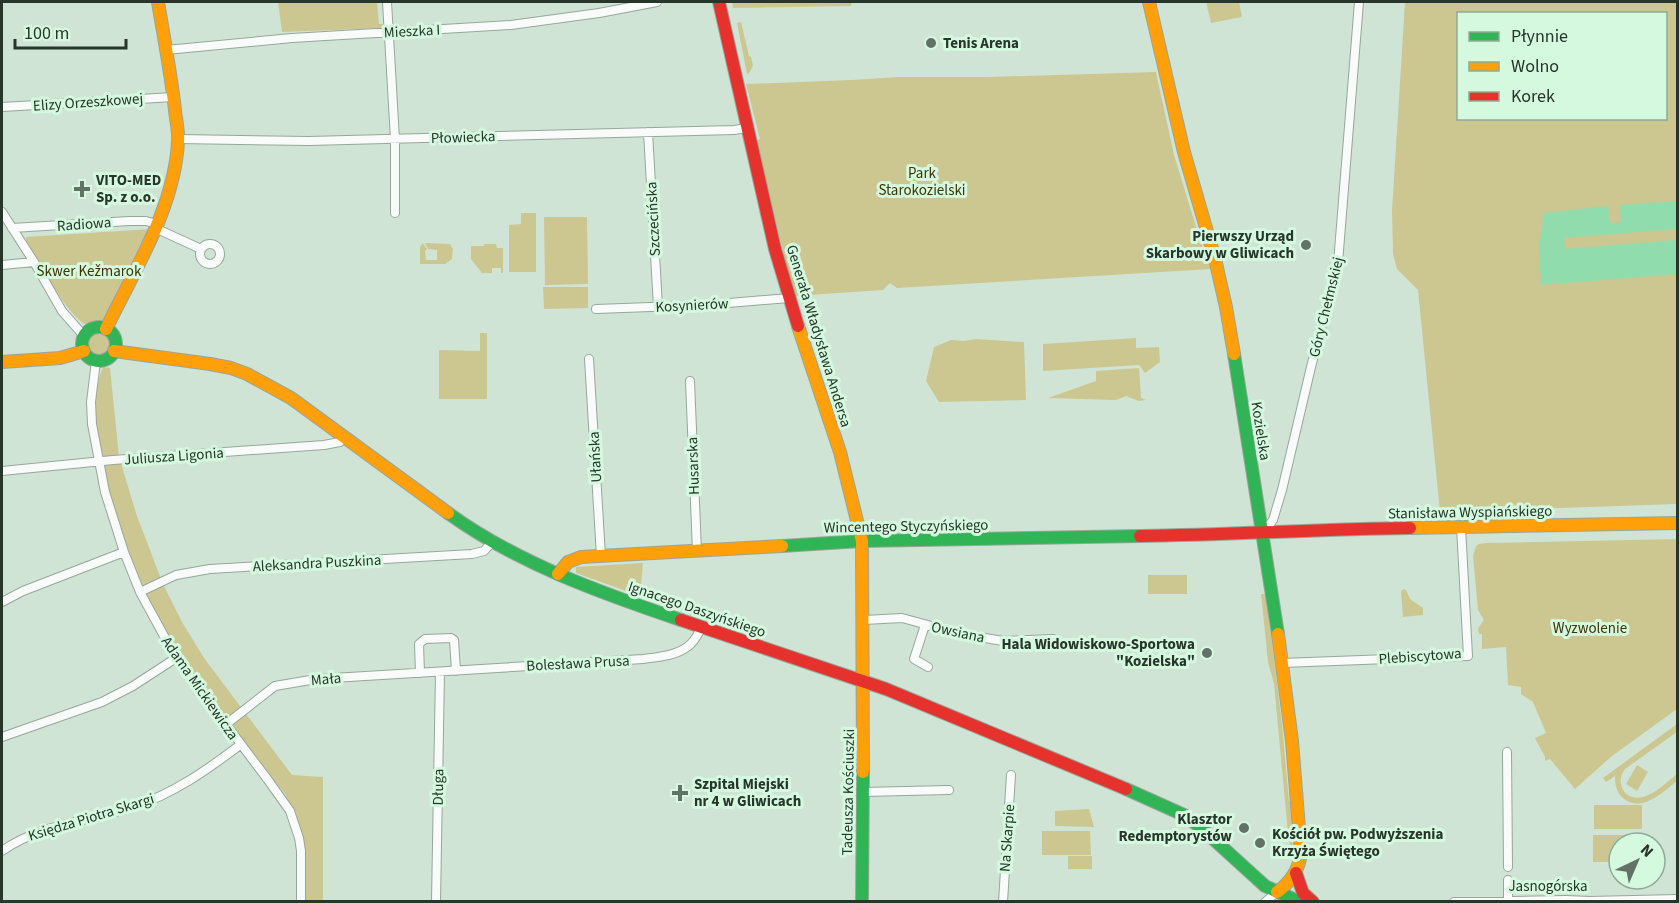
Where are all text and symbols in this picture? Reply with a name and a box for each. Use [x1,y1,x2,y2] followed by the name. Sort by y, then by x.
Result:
[15,12,126,50] scale bar
[1457,12,1667,120] legend
[383,20,441,43] street label: Mieszka I
[24,21,69,46] text: 100 m
[1511,24,1568,49] text: Płynnie
[943,33,1019,54] place label: Tenis Arena
[924,36,938,50] marker: Tenis Arena
[1511,54,1559,79] text: Wolno
[1511,84,1555,109] text: Korek
[32,88,144,117] street label: Elizy Orzeszkowej
[430,126,496,149] street label: Płowiecka
[878,163,966,201] park label: Park Starokozielski
[95,170,161,208] place label: VITO-MED Sp. z o.o.
[73,180,91,198] marker: VITO-MED Sp. z o.o.
[641,181,666,257] street label: Szczecińska
[56,212,112,237] street label: Radiowa
[1146,226,1294,264] place label: Pierwszy Urząd Skarbowy w Gliwicach
[1299,238,1313,252] marker: Pierwszy Urząd Skarbowy w Gliwicach
[781,242,856,430] street label: Generała Władysława Andersa
[1304,255,1349,359] street label: Góry Chełmskiej
[37,261,142,282] park label: Skwer Kežmarok
[655,293,729,318] street label: Kosynierów
[1246,400,1275,462] street label: Kozielska
[584,431,607,483] street label: Ułańska
[682,437,705,495] street label: Husarska
[124,443,225,470] street label: Juliusza Ligonia
[1388,501,1552,524] street label: Stanisława Wyspiańskiego
[823,515,989,538] street label: Wincentego Styczyńskiego
[252,550,382,577] street label: Aleksandra Puszkina
[625,576,768,643] street label: Ignacego Daszyńskiego
[929,617,987,648] street label: Owsiana
[1553,618,1627,639] park label: Wyzwolenie
[156,632,243,744] street label: Adama Mickiewicza
[1001,634,1195,672] place label: Hala Widowiskowo-Sportowa "Kozielska"
[1378,643,1462,670] street label: Plebiscytowa
[1200,646,1214,660] marker: Hala Widowiskowo-Sportowa "Kozielska"
[526,650,630,677] street label: Bolesława Prusa
[310,668,342,691] street label: Mała
[837,728,860,856] street label: Tadeusza Kościuszki
[428,768,449,806] street label: Długa
[694,774,801,812] place label: Szpital Miejski nr 4 w Gliwicach
[671,784,689,802] marker: Szpital Miejski nr 4 w Gliwicach
[26,788,157,847] street label: Księdza Piotra Skargi
[995,803,1020,873] street label: Na Skarpie
[1118,809,1232,847] place label: Klasztor Redemptorystów
[1237,821,1251,835] marker: Klasztor Redemptorystów
[1272,824,1443,862] place label: Kościół pw. Podwyższenia Krzyża Świętego
[1607,831,1667,891] north arrow
[1253,836,1267,850] marker: Kościół pw. Podwyższenia Krzyża Świętego
[1635,839,1658,863] text: N
[1508,876,1588,897] street label: Jasnogórska

